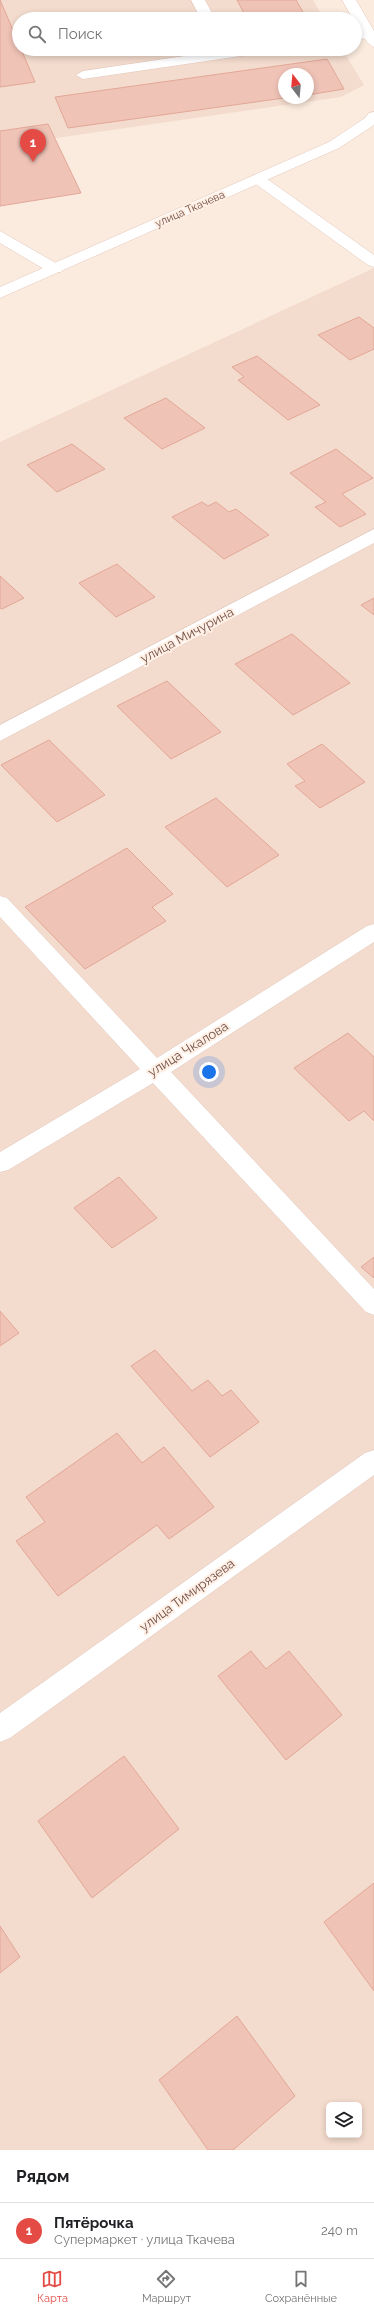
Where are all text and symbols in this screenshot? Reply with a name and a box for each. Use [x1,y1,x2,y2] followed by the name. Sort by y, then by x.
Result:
[12,12,362,56] search box
[26,23,48,45] icon: search
[58,25,103,43] text: Поиск
[278,68,314,104] north arrow
[20,129,46,162] pin: 1
[153,188,227,230] street label: улица Ткачева
[138,604,236,666] street label: улица Мичурина
[145,1018,231,1080] street label: улица Чкалова
[199,1062,219,1082] your location
[137,1556,237,1634] street label: улица Тимирязева
[326,2102,362,2138] map controls
[326,2102,362,2138] button: layers
[16,2166,69,2186] text: Рядом
[54,2214,134,2232] text: Пятёрочка
[26,2223,32,2238] text: 1
[321,2223,358,2238] text: 240 m
[54,2232,235,2247] text: Супермаркет · улица Ткачева
[37,2268,68,2305] tab: Карта
[142,2268,191,2305] tab: Маршрут
[265,2268,337,2305] tab: Сохранённые

